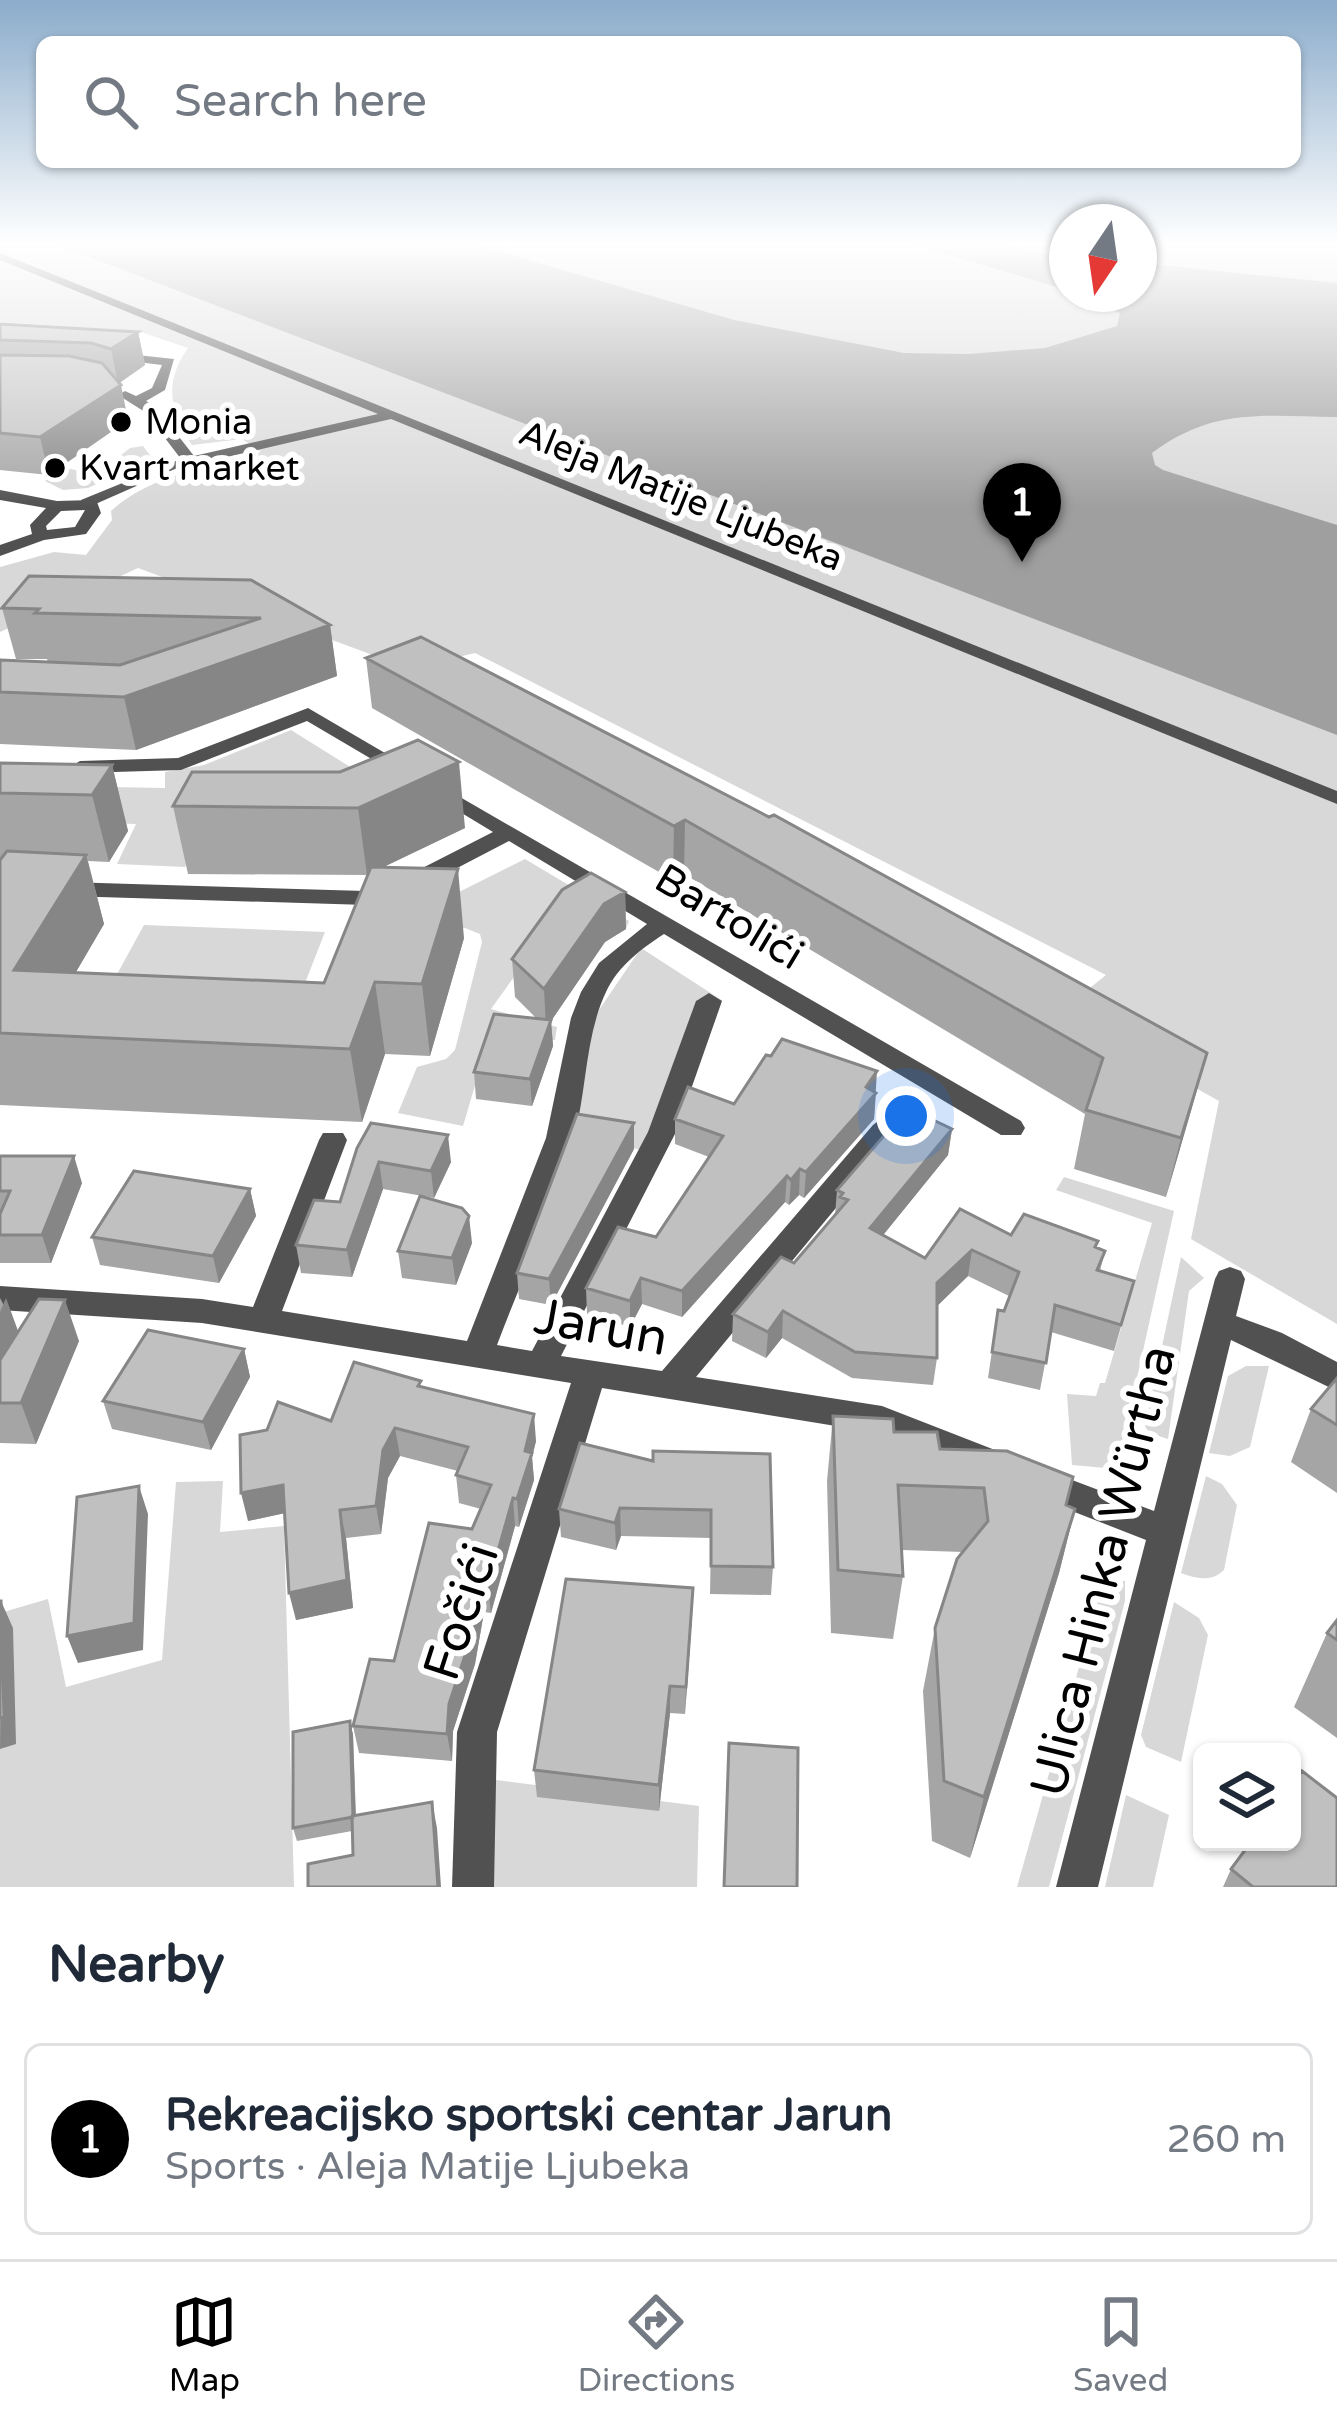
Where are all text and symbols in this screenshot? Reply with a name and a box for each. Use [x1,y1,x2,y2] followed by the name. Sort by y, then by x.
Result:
[36,36,1301,168] search box
[78,69,144,135] icon: search
[174,75,427,129] text: Search here
[1049,204,1157,312] north arrow
[145,401,252,444] place label: Monia
[108,409,134,435] marker: Monia
[513,411,849,581] street label: Aleja Matije Ljubeka
[79,447,300,490] place label: Kvart market
[42,455,68,481] marker: Kvart market
[983,463,1061,562] pin: 1
[646,853,812,981] street label: Bartolići
[876,1086,936,1146] your location
[530,1286,672,1370] street label: Jarun
[1018,1339,1190,1803] street label: Ulica Hinka Würtha
[411,1536,513,1688] street label: Fočići
[1193,1743,1301,1851] map controls
[1193,1743,1301,1851] button: layers
[48,1934,225,1996] text: Nearby
[165,2089,892,2143] text: Rekreacijsko sportski centar Jarun
[78,2116,102,2163] text: 1
[1167,2116,1286,2163] text: 260 m
[165,2143,690,2190] text: Sports · Aleja Matije Ljubeka
[169,2289,240,2400] tab: Map
[578,2289,735,2400] tab: Directions
[1073,2289,1168,2400] tab: Saved

